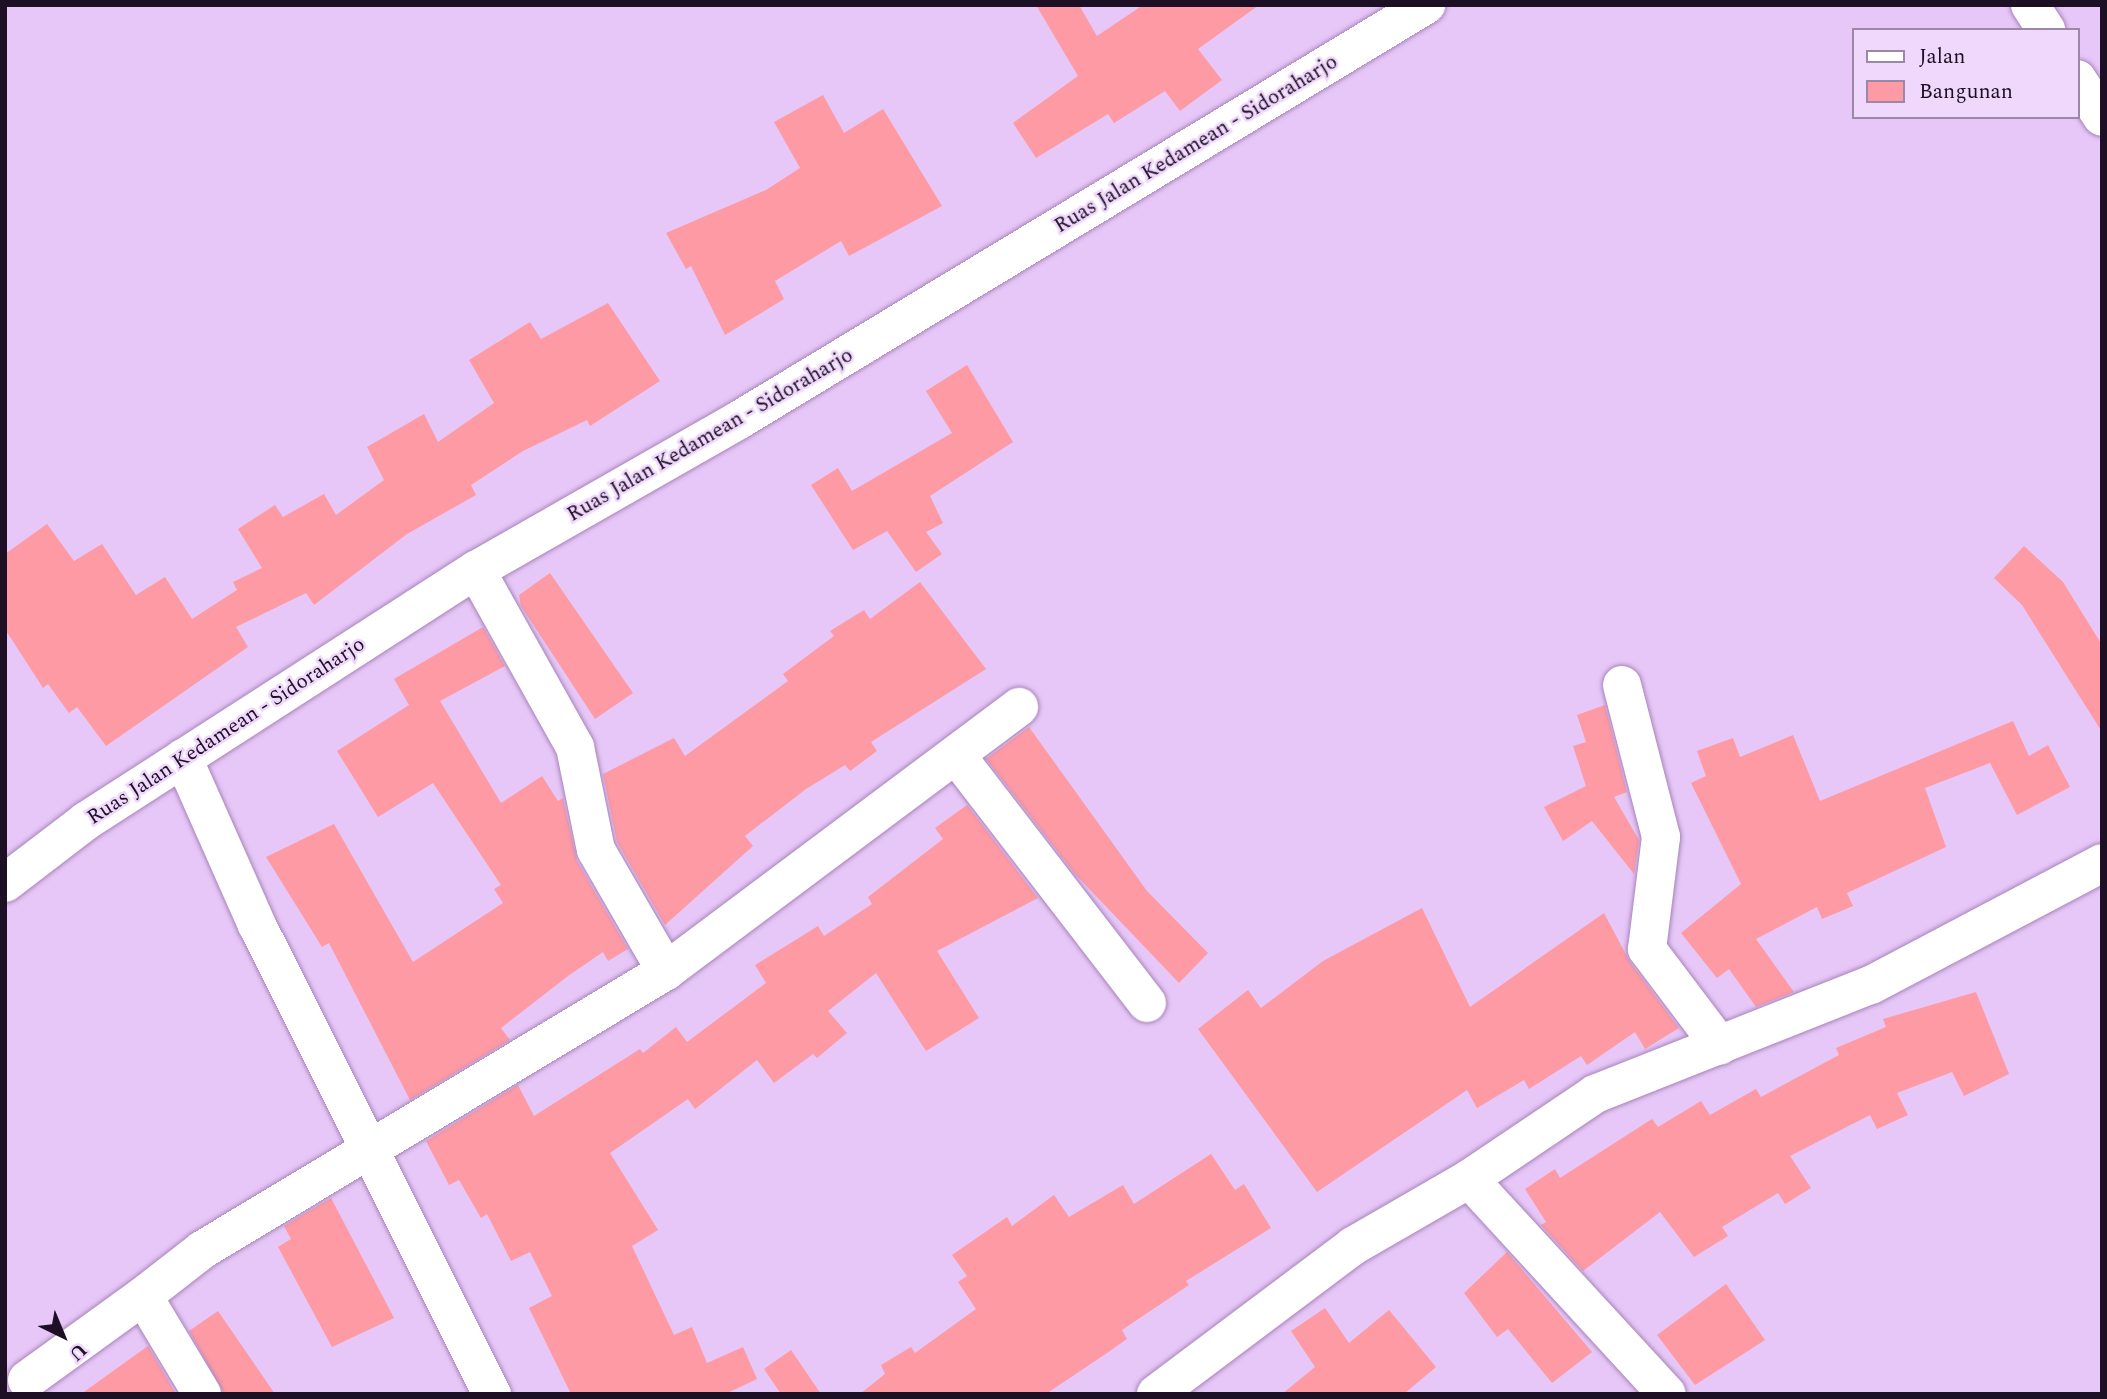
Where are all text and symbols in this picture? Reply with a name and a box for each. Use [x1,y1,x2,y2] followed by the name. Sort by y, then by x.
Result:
[1852,28,2079,119] legend
[1919,41,1965,73] text: Jalan
[1050,49,1342,239] street label: Ruas Jalan Kedamean - Sidoraharjo
[1919,76,2013,108] text: Bangunan
[562,343,858,527] street label: Ruas Jalan Kedamean - Sidoraharjo
[82,632,370,830] street label: Ruas Jalan Kedamean - Sidoraharjo
[28,1301,98,1371] north arrow
[62,1336,93,1368] text: U

